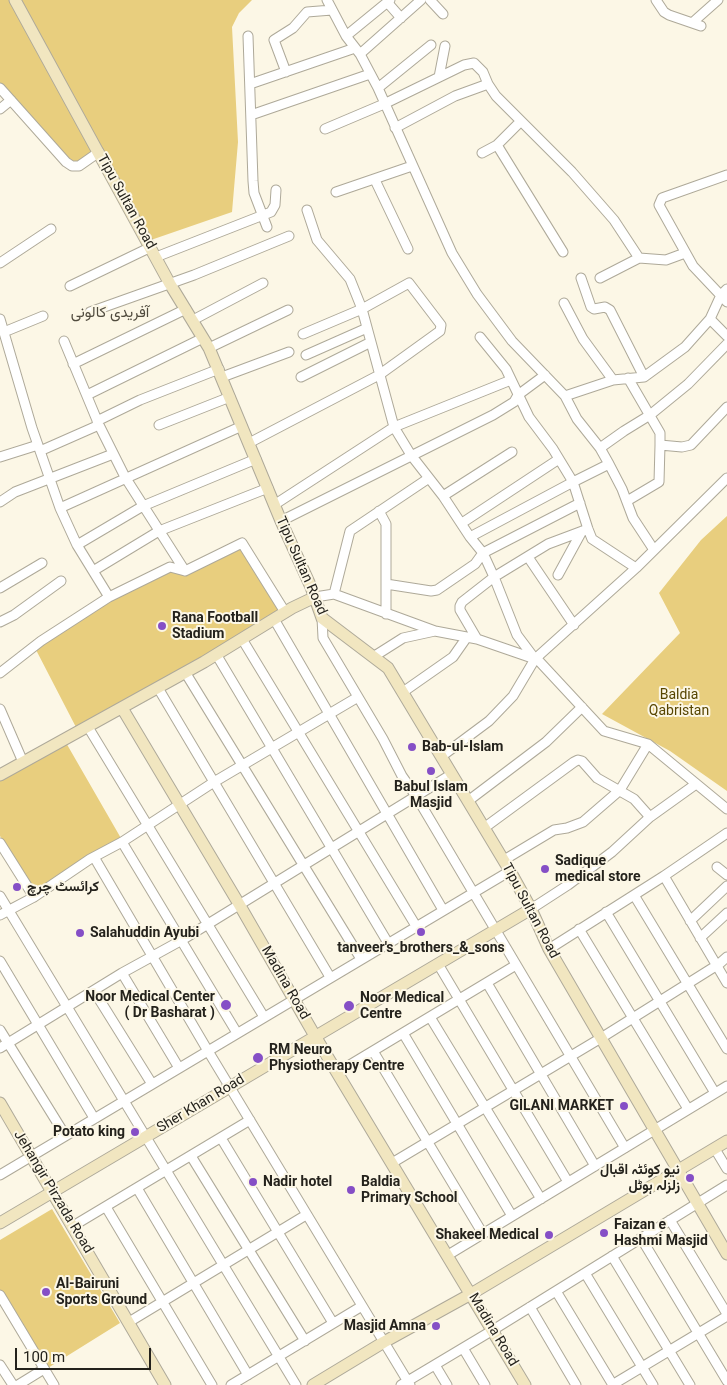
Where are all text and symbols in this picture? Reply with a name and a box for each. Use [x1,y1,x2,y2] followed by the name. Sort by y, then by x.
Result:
[93,152,159,252] street label: Tipu Sultan Road
[71,304,149,322] district label: آفریدی کالونی
[272,514,330,618] street label: Tipu Sultan Road
[172,610,258,642] place label: Rana Football Stadium
[156,620,168,632] marker: Rana Football Stadium
[649,687,709,720] park label: Baldia Qabristan
[422,739,503,755] place label: Bab-ul-Islam
[406,741,418,753] marker: Bab-ul-Islam
[425,765,437,777] marker: Babul Islam Masjid
[394,779,468,812] place label: Babul Islam Masjid
[555,853,640,886] place label: Sadique medical store
[498,860,562,962] street label: Tipu Sultan Road
[539,863,551,875] marker: Sadique medical store
[27,879,99,895] place label: کرائسٹ چرچ
[11,881,23,893] marker: کرائسٹ چرچ
[90,925,199,941] place label: Salahuddin Ayubi
[415,926,427,938] marker: tanveer's_brothers_&_sons
[74,927,86,939] marker: Salahuddin Ayubi
[337,940,505,956] place label: tanveer's_brothers_&_sons
[257,943,313,1023] street label: Madina Road
[85,989,215,1022] place label: Noor Medical Center ( Dr Basharat )
[360,990,444,1022] place label: Noor Medical Centre
[219,998,233,1012] marker: Noor Medical Center ( Dr Basharat )
[342,999,356,1013] marker: Noor Medical Centre
[269,1042,404,1074] place label: RM Neuro Physiotherapy Centre
[251,1051,265,1065] marker: RM Neuro Physiotherapy Centre
[154,1071,248,1137] street label: Sher Khan Road
[509,1098,614,1114] place label: GILANI MARKET
[618,1100,630,1112] marker: GILANI MARKET
[53,1124,125,1140] place label: Potato king
[129,1126,141,1138] marker: Potato king
[10,1128,96,1256] street label: Jehangir Pirzada Road
[600,1162,680,1194] place label: نیو کوئٹہ اقبال زلزلہ ہوٹل
[684,1172,696,1184] marker: نیو کوئٹہ اقبال زلزلہ ہوٹل
[263,1174,332,1190] place label: Nadir hotel
[361,1174,458,1206] place label: Baldia Primary School
[247,1176,259,1188] marker: Nadir hotel
[345,1184,357,1196] marker: Baldia Primary School
[614,1217,708,1250] place label: Faizan e Hashmi Masjid
[436,1227,539,1243] place label: Shakeel Medical
[598,1227,610,1239] marker: Faizan e Hashmi Masjid
[543,1229,555,1241] marker: Shakeel Medical
[56,1276,147,1308] place label: Al-Bairuni Sports Ground
[40,1286,52,1298] marker: Al-Bairuni Sports Ground
[465,1290,521,1370] street label: Madina Road
[344,1318,426,1334] place label: Masjid Amna
[430,1320,442,1332] marker: Masjid Amna
[18,1338,154,1370] scale bar
[23,1348,65,1366] text: 100 m

